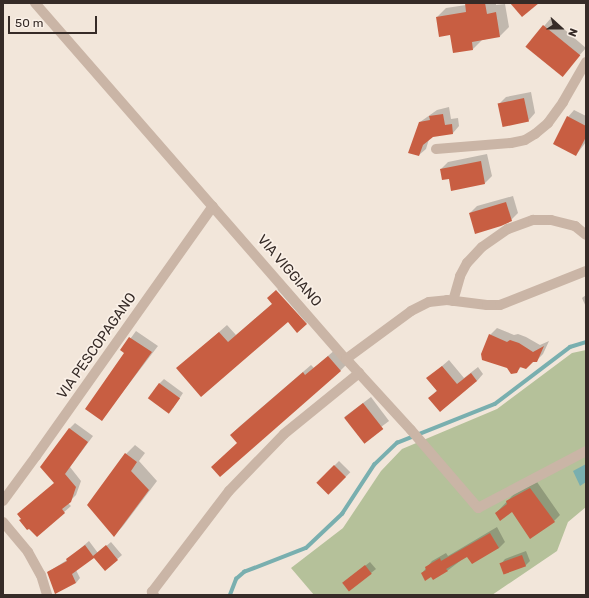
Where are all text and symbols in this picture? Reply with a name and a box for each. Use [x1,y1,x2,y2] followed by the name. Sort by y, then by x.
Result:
[10,8,99,34] scale bar
[541,8,581,48] north arrow
[15,16,43,30] text: 50 m
[565,26,580,38] text: N
[253,231,325,311] street label: VIA VIGGIANO
[54,289,140,403] street label: VIA PESCOPAGANO

